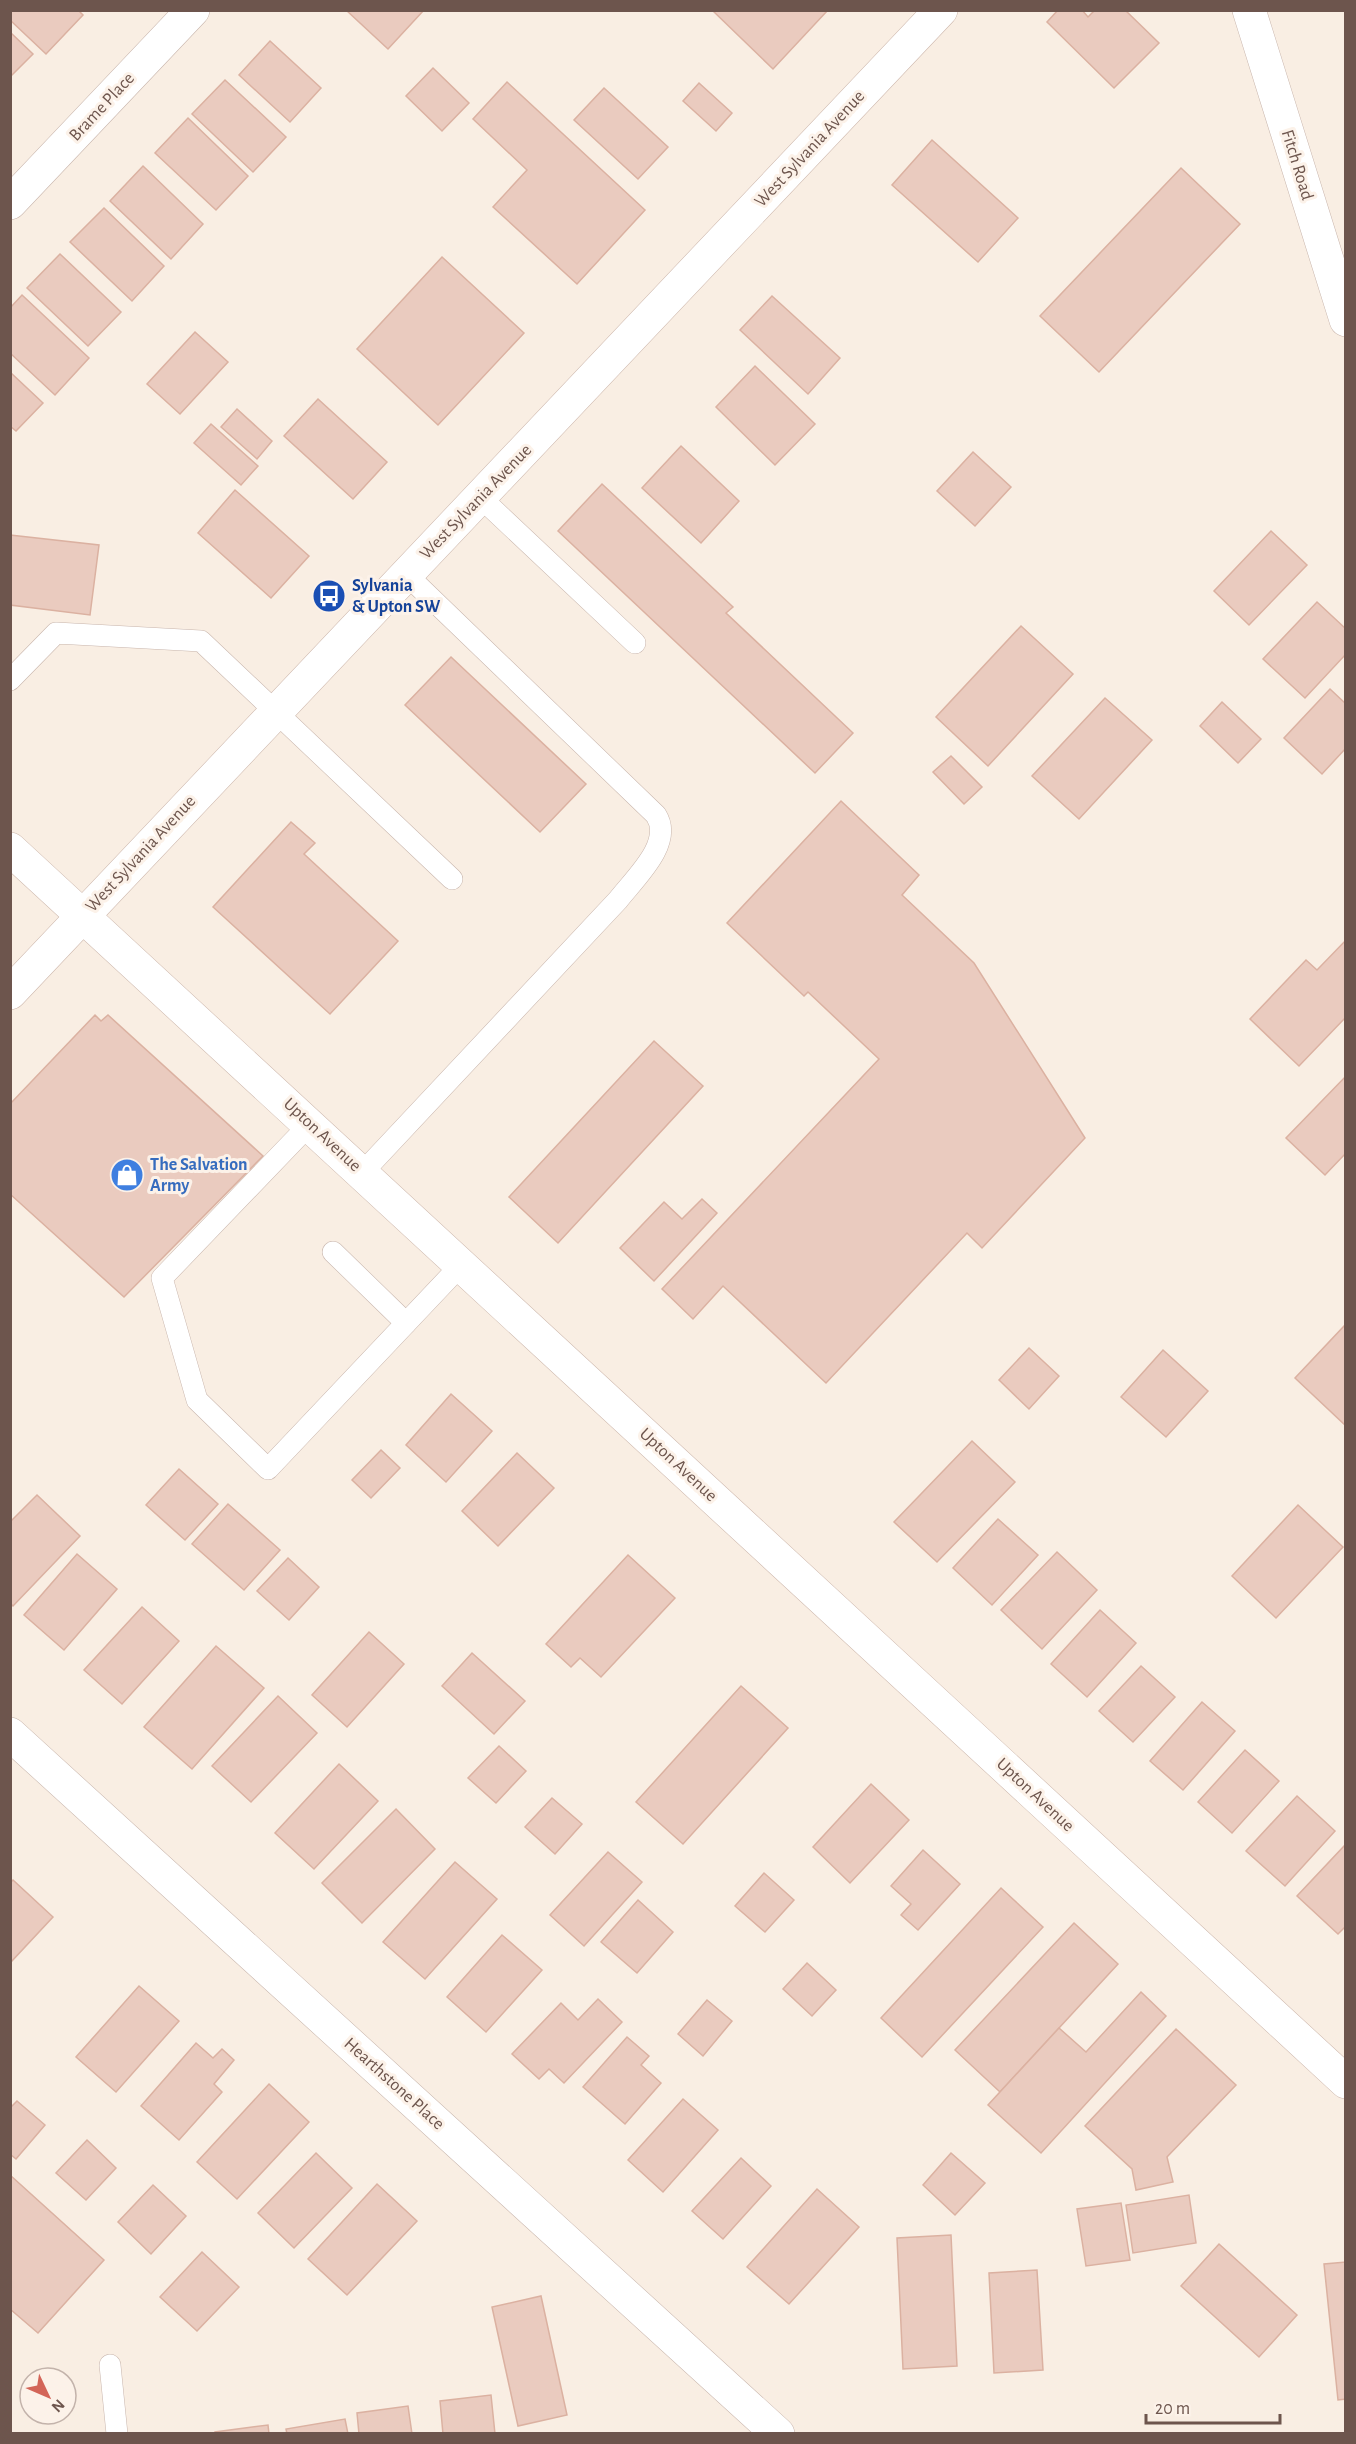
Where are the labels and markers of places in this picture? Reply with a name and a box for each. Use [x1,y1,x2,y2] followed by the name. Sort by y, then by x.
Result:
[352,577,441,616] place label: Sylvania & Upton SW
[311,578,347,614] bus stop icon: Sylvania & Upton SW
[150,1156,248,1195] place label: The Salvation Army
[109,1157,145,1193] shop icon: The Salvation Army

